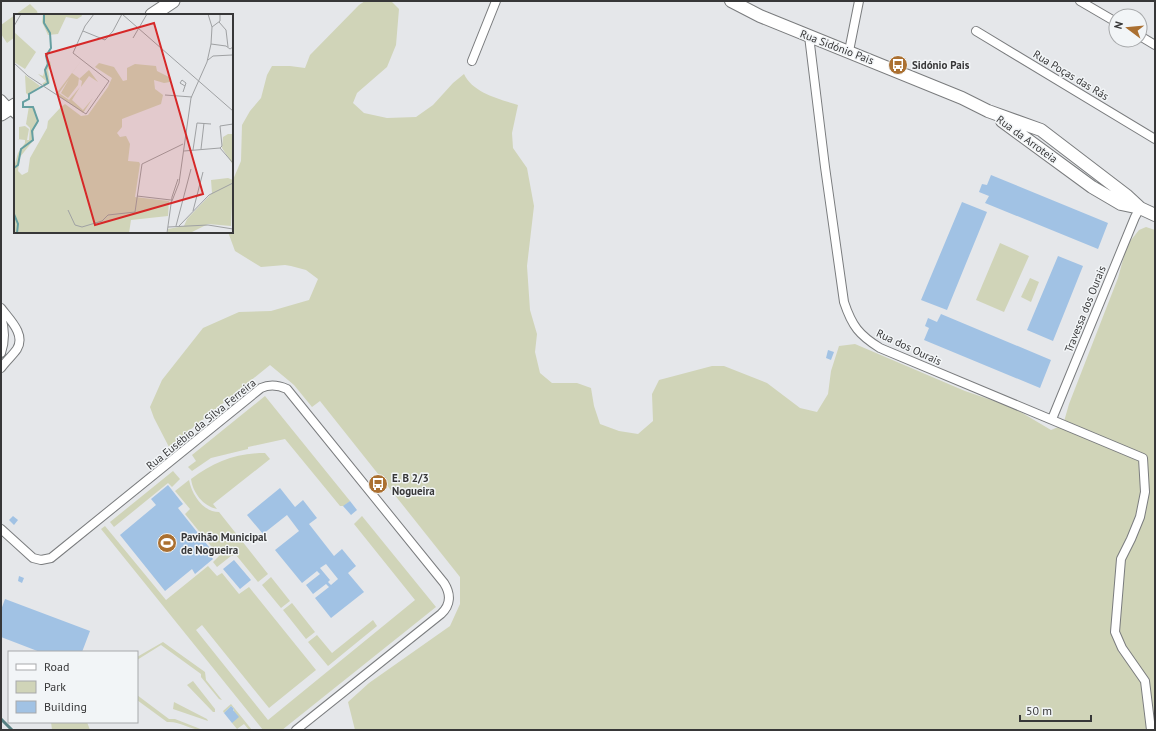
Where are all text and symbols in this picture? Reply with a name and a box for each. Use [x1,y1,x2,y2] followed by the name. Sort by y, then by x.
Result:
[1108,8,1148,48] north arrow
[14,14,233,233] inset map
[1111,20,1126,31] text: N
[798,26,876,68] street label: Rua Sidónio Pais
[1031,47,1112,103] street label: Rua Poças das Rás
[887,54,909,76] bus stop icon: Sidónio Pais
[912,58,970,72] place label: Sidónio Pais
[994,112,1060,166] street label: Rua da Arroteia
[1061,263,1109,354] street label: Travessa dos Ourais
[874,326,944,368] street label: Rua dos Ourais
[143,375,259,473] street label: Rua Eusébio da Silva Ferreira
[392,471,435,498] place label: E. B 2/3 Nogueira
[367,473,389,495] bus stop icon: E. B 2/3 Nogueira
[181,530,268,557] place label: Pavihão Municipal de Nogueira
[156,532,178,554] sports icon: Pavihão Municipal de Nogueira
[8,651,138,723] legend
[44,659,69,674] text: Road
[44,679,66,694] text: Park
[1020,697,1091,723] scale bar
[44,699,87,714] text: Building
[1026,703,1052,718] text: 50 m

